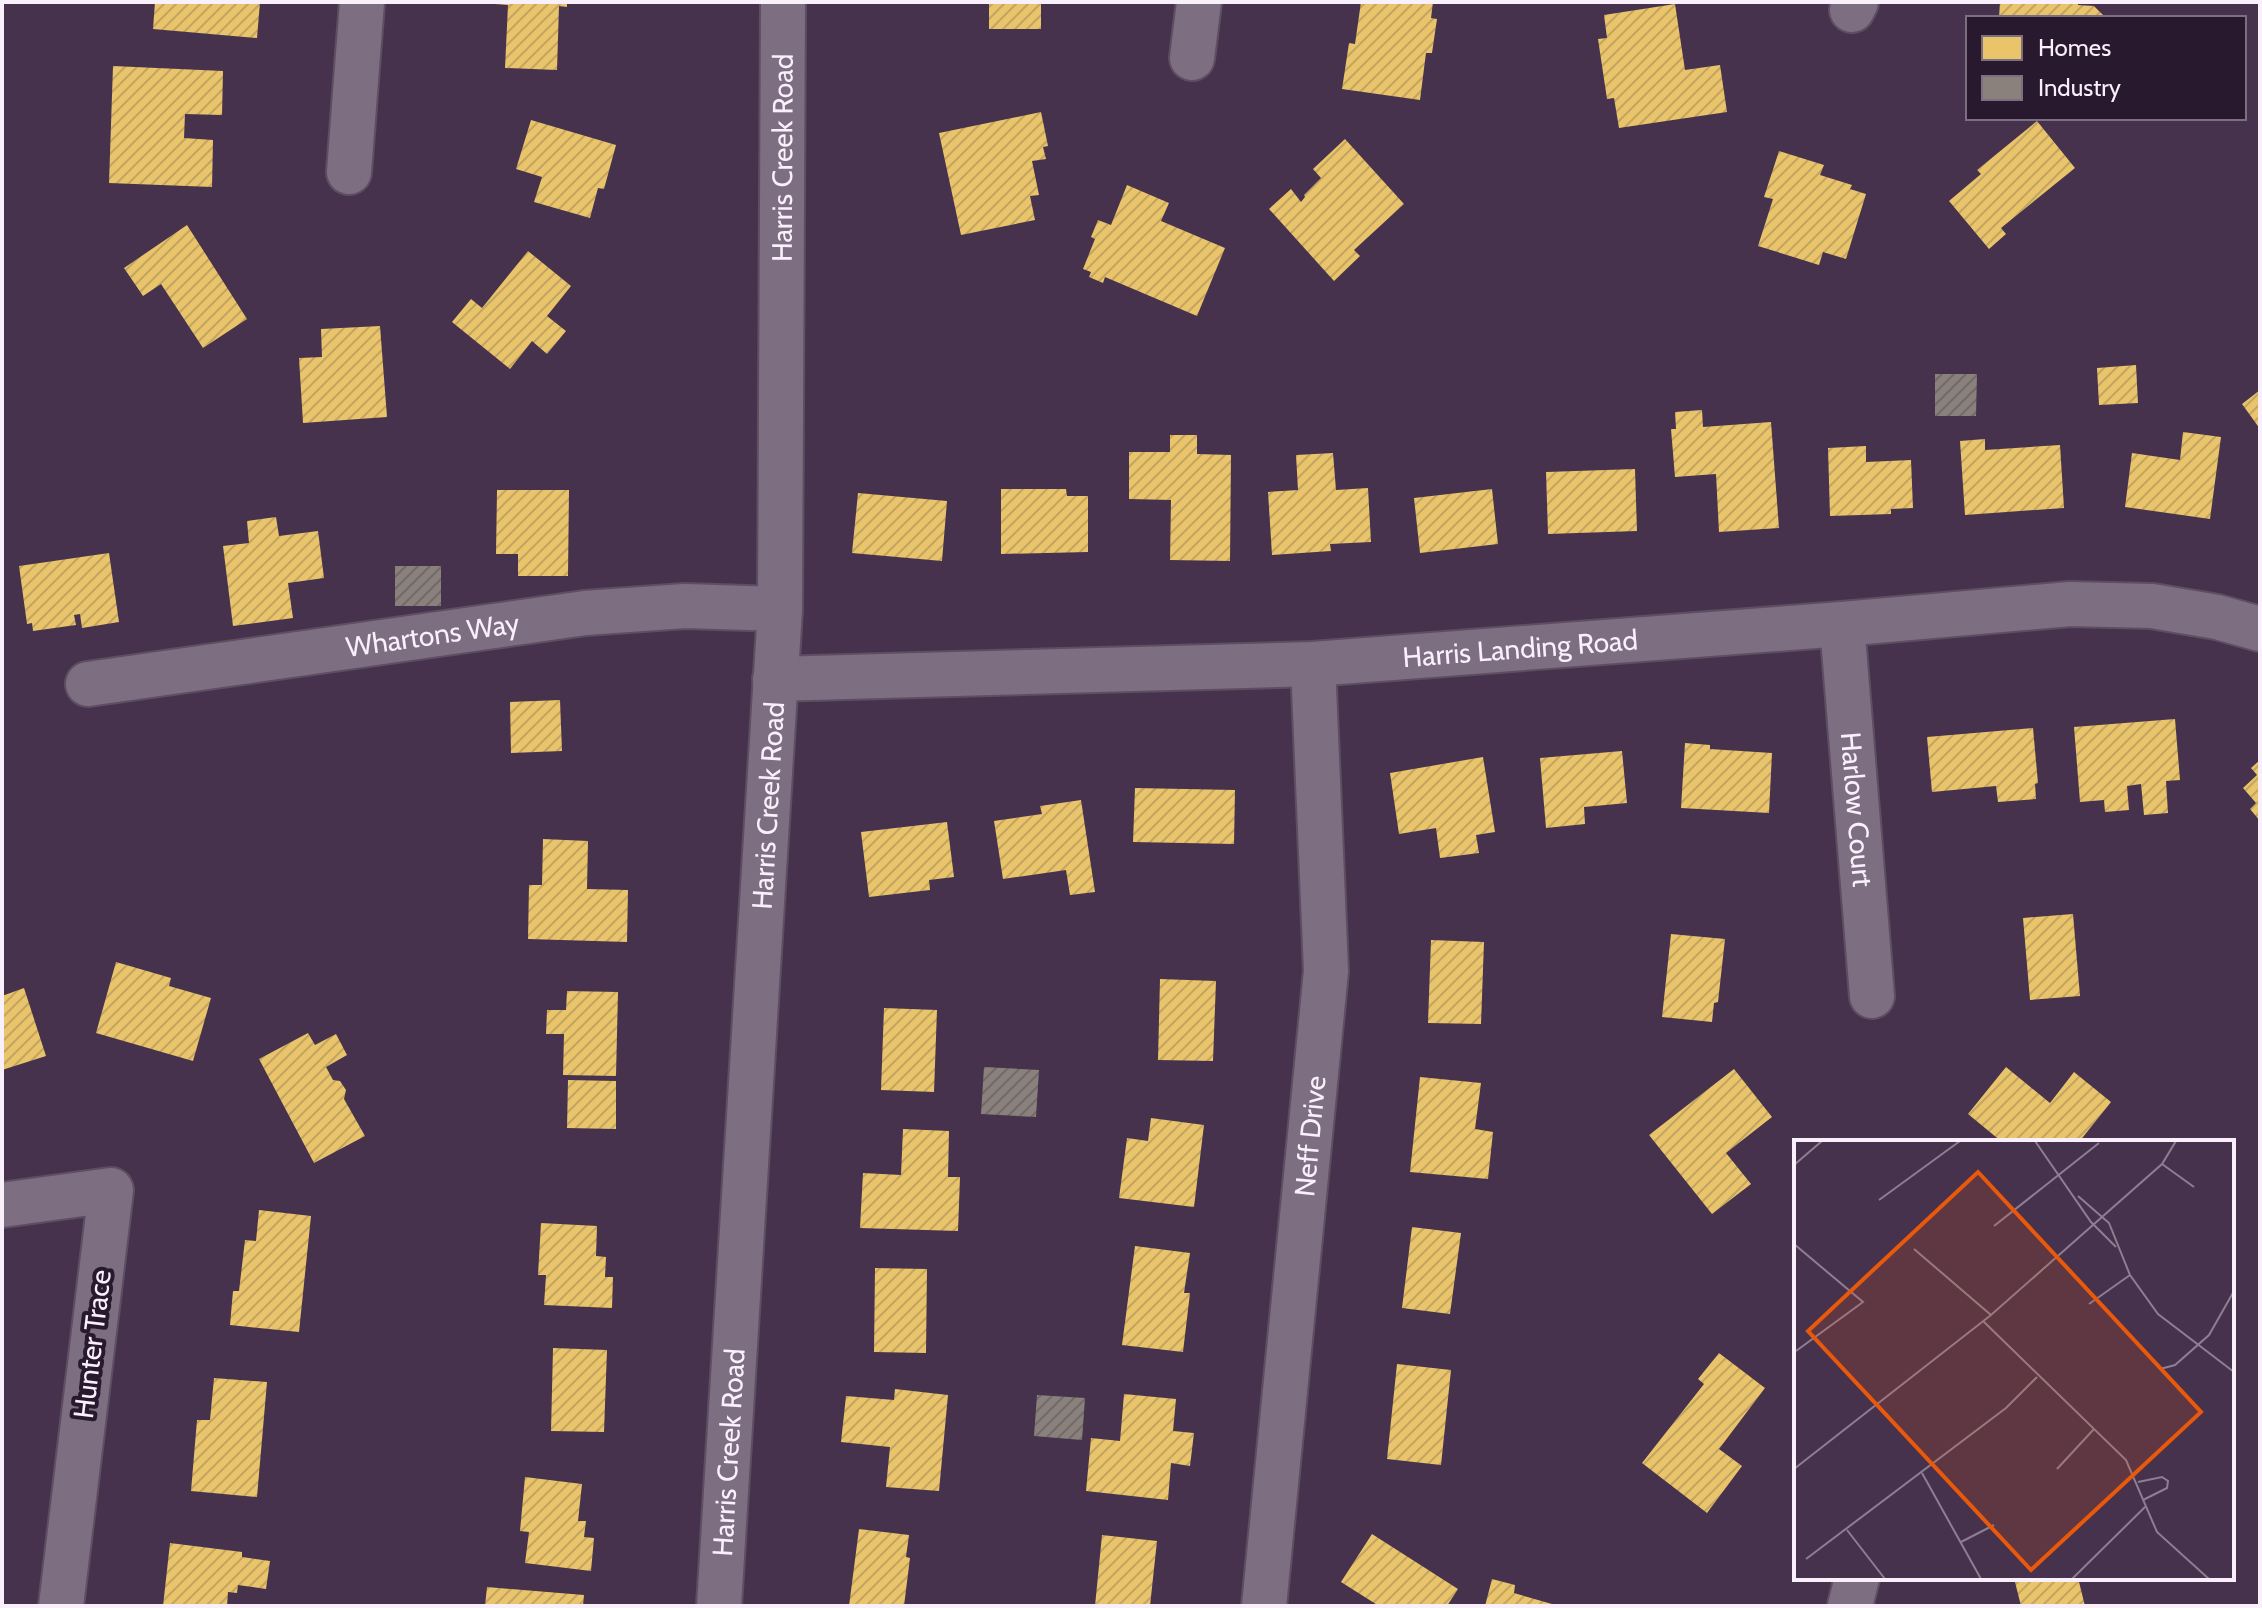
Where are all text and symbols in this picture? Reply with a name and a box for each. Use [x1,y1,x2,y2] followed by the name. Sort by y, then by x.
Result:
[1966,16,2246,120] legend
[2038,33,2111,62] text: Homes
[765,54,800,262] street label: Harris Creek Road
[2038,73,2121,102] text: Industry
[344,606,521,664] street label: Whartons Way
[1401,622,1639,674] street label: Harris Landing Road
[745,700,791,911] street label: Harris Creek Road
[1834,731,1880,888] street label: Harlow Court
[1287,1074,1333,1198] street label: Neff Drive
[1794,1140,2234,1580] inset map
[66,1268,118,1420] street label: Hunter Trace
[705,1347,752,1557] street label: Harris Creek Road

